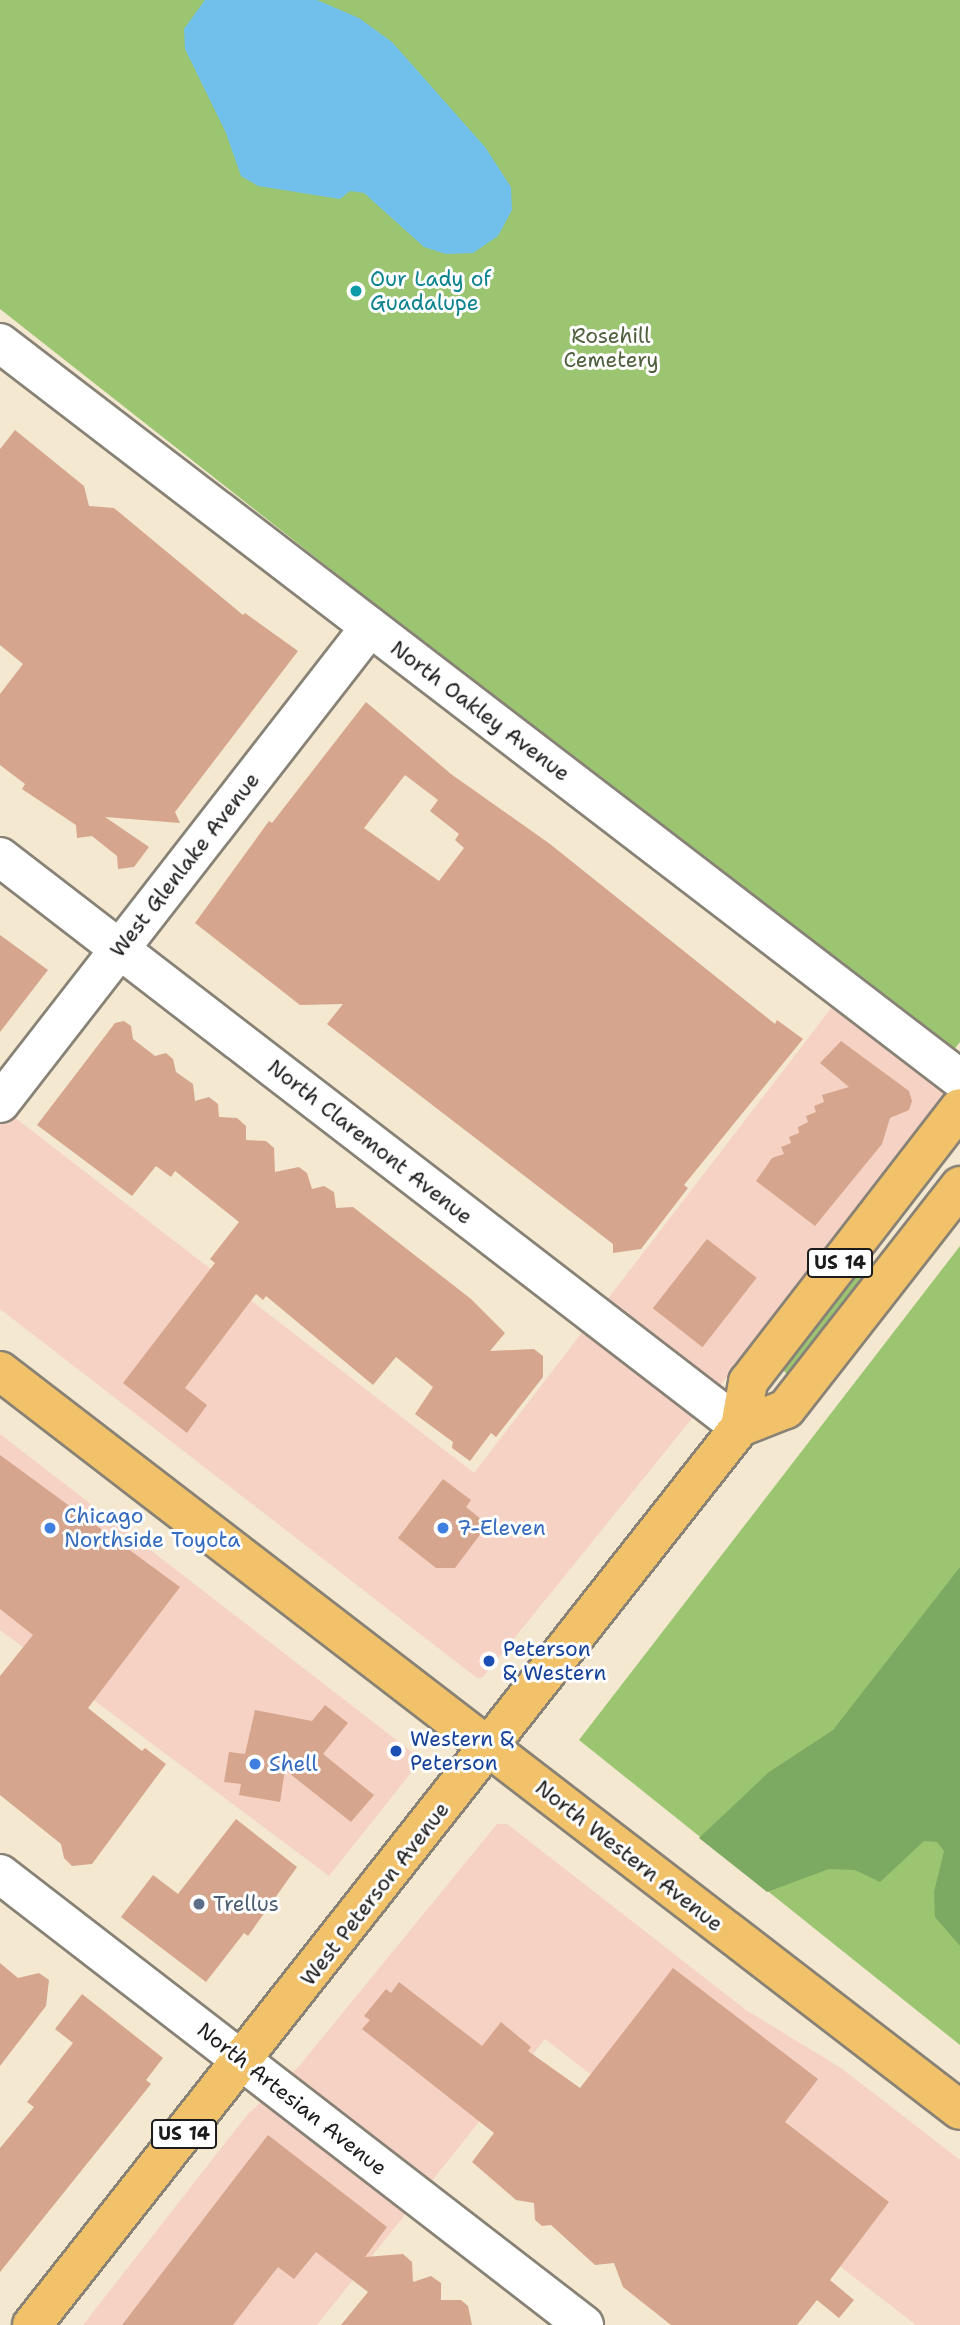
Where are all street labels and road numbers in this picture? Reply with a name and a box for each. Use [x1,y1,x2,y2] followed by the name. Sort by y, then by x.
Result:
[386,635,574,787] street label: North Oakley Avenue
[105,768,265,962] street label: West Glenlake Avenue
[263,1054,477,1230] street label: North Claremont Avenue
[807,1247,873,1278] road number: US 14
[530,1775,728,1937] street label: North Western Avenue
[295,1797,455,1991] street label: West Peterson Avenue
[192,2017,392,2181] street label: North Artesian Avenue
[151,2118,217,2150] road number: US 14

